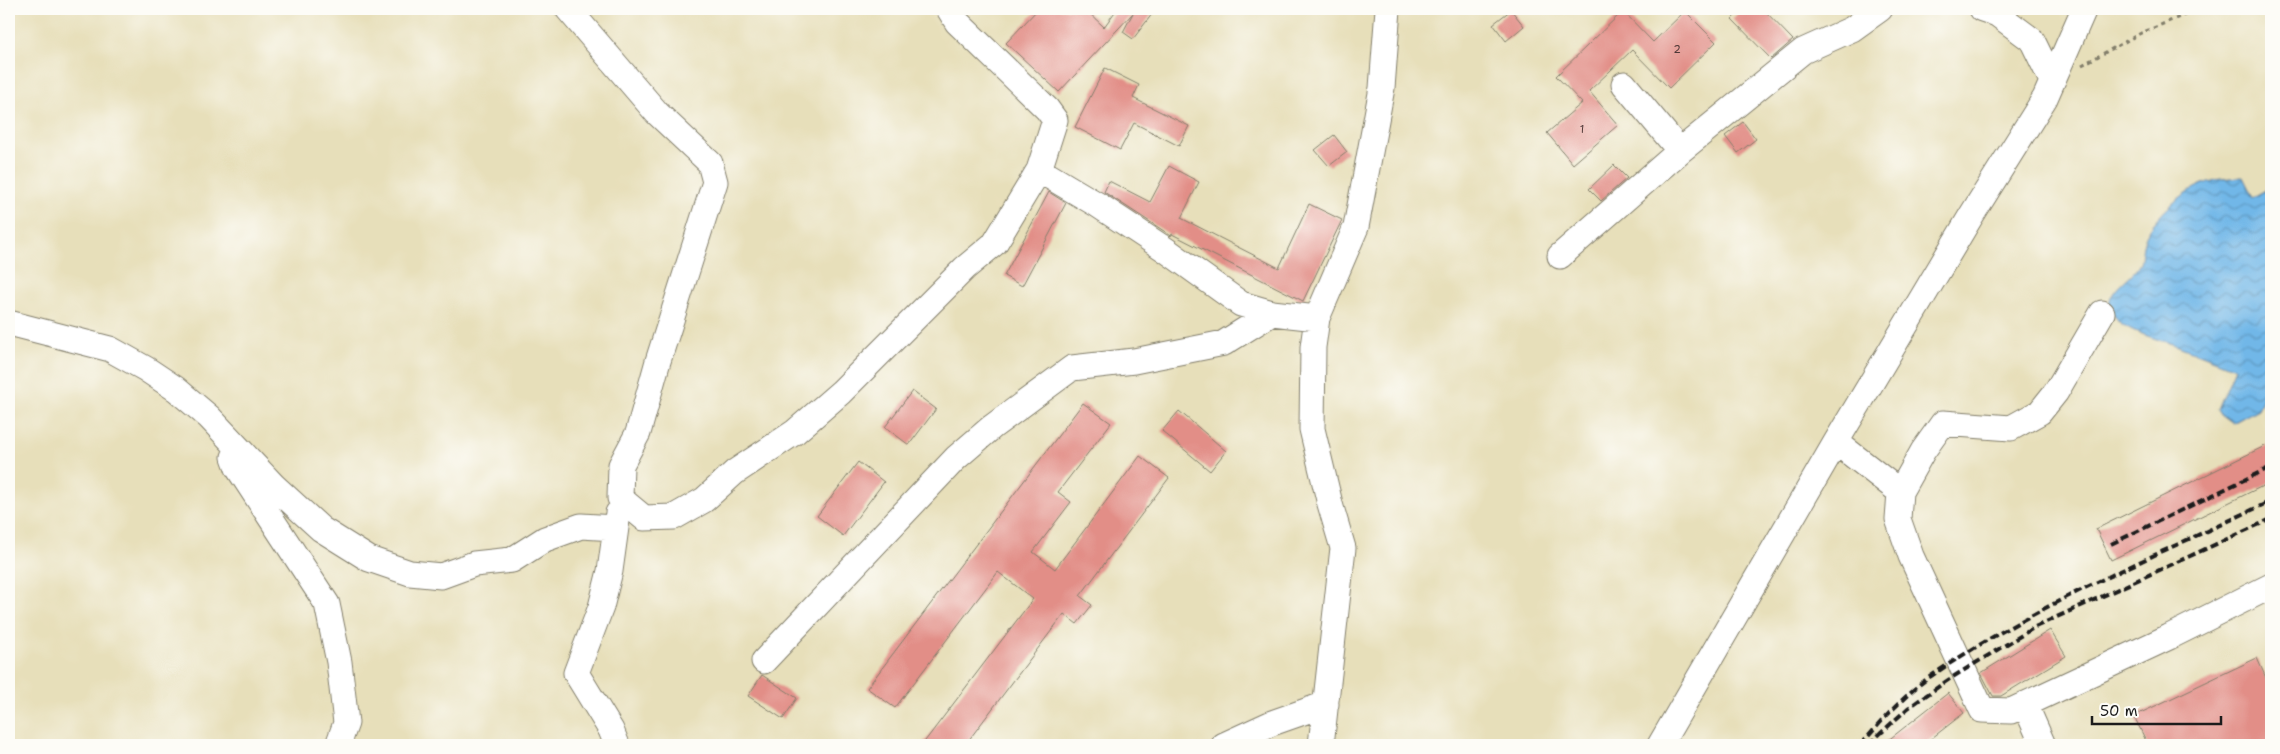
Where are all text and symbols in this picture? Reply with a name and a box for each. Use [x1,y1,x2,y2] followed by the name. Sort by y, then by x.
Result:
[1673,42,1681,57] house number: 2
[1580,122,1584,137] house number: 1
[2092,694,2221,726] scale bar
[2100,701,2138,721] text: 50 m

